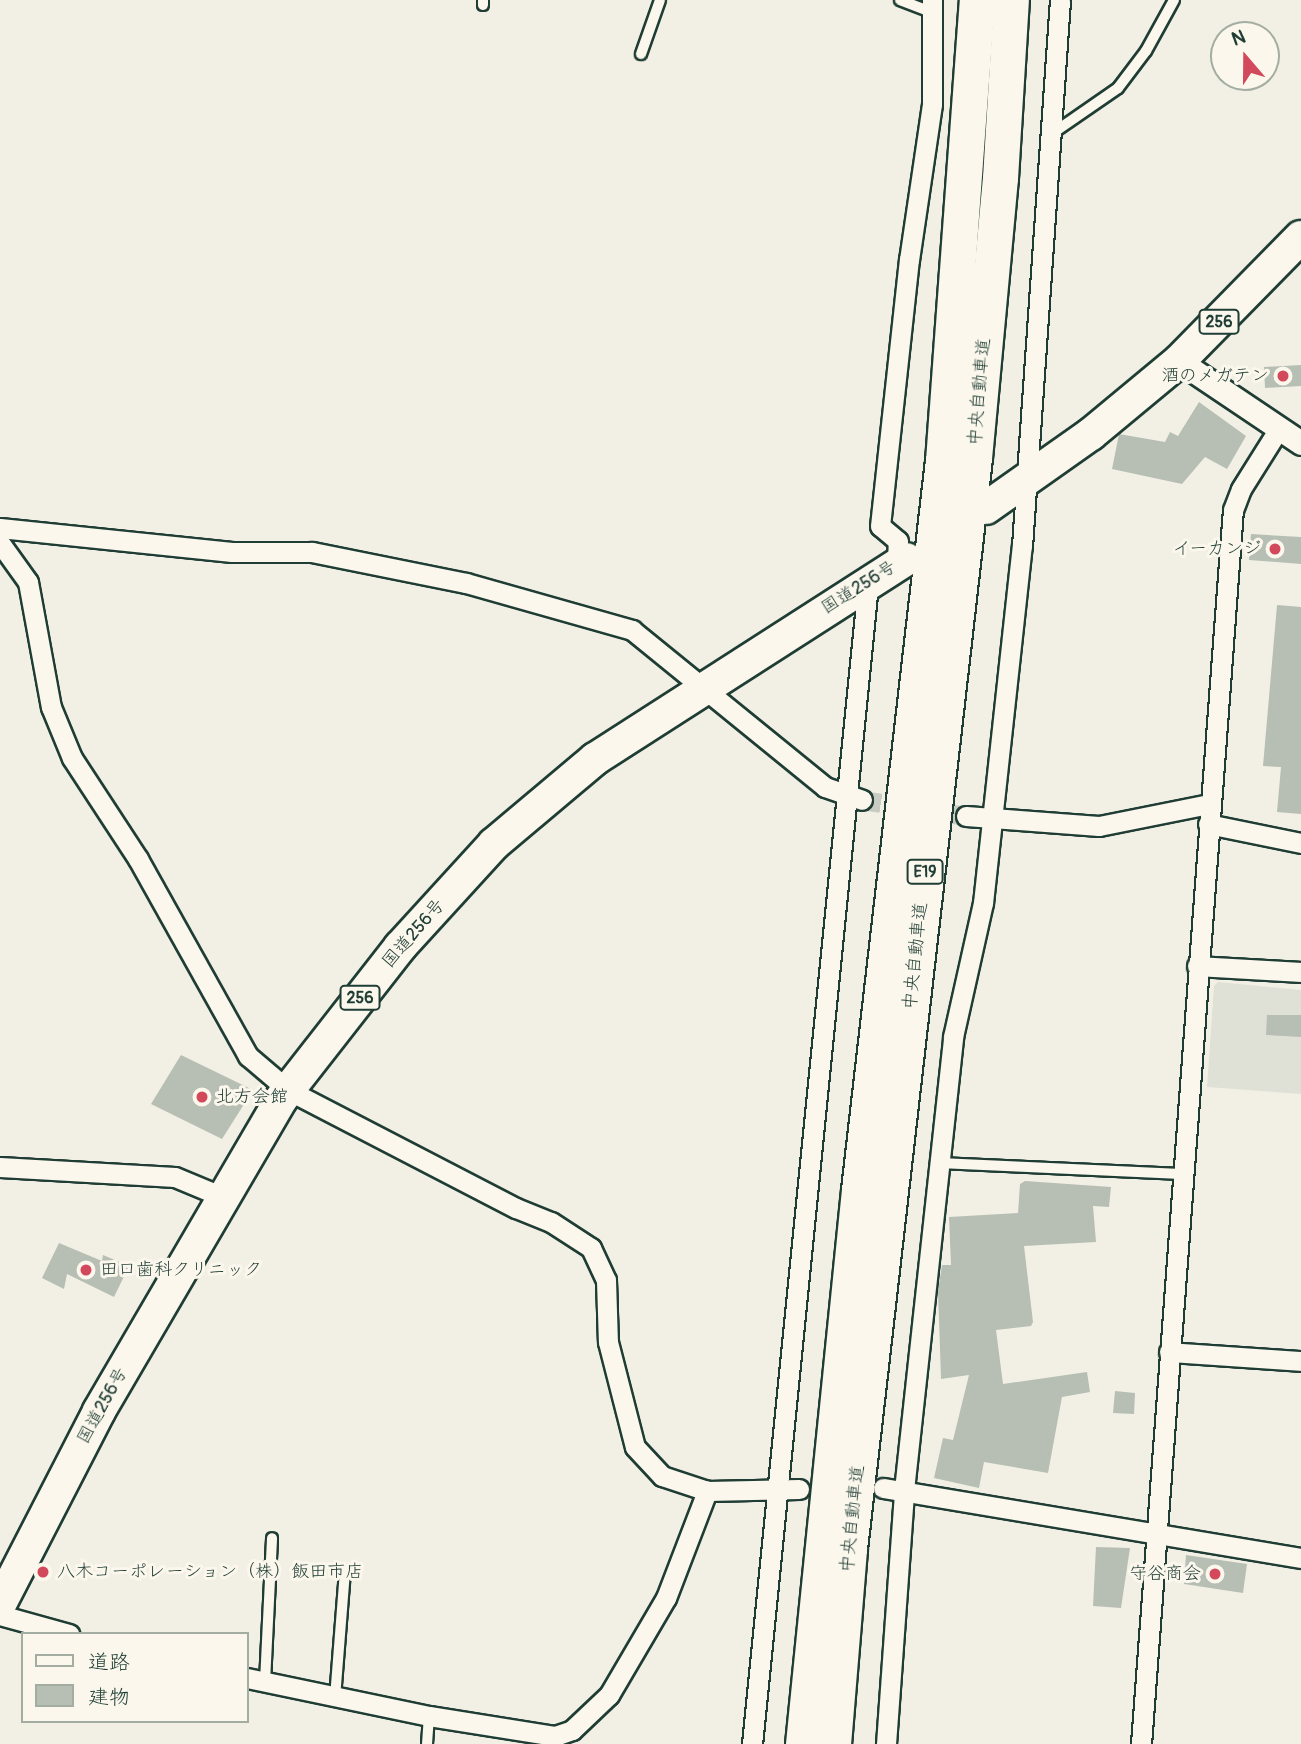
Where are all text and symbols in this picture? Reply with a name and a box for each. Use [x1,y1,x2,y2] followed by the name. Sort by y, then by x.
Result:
[1210,21,1280,91] north arrow
[1228,25,1249,52] text: N
[1198,310,1240,334] road number: 256
[965,337,995,447] street label: 中央自動車道
[1161,365,1269,387] place label: 酒のメガテン
[1275,368,1291,384] marker: 酒のメガテン
[1172,538,1261,560] place label: イーカンジ
[1267,541,1283,557] marker: イーカンジ
[818,557,900,619] street label: 国道256号
[906,860,944,884] road number: E19
[378,895,450,973] street label: 国道256号
[900,901,932,1011] street label: 中央自動車道
[339,986,381,1010] road number: 256
[216,1086,288,1108] place label: 北方会館
[194,1089,210,1105] marker: 北方会館
[100,1259,262,1281] place label: 田口歯科クリニック
[78,1262,94,1278] marker: 田口歯科クリニック
[73,1364,133,1448] street label: 国道256号
[837,1464,869,1574] street label: 中央自動車道
[57,1561,364,1583] place label: 八木コーポレーション（株）飯田市店
[1129,1563,1201,1585] place label: 守谷商会
[35,1564,51,1580] marker: 八木コーポレーション（株）飯田市店
[1207,1566,1223,1582] marker: 守谷商会
[21,1632,248,1723] legend
[88,1649,130,1676] text: 道路
[88,1684,130,1711] text: 建物

